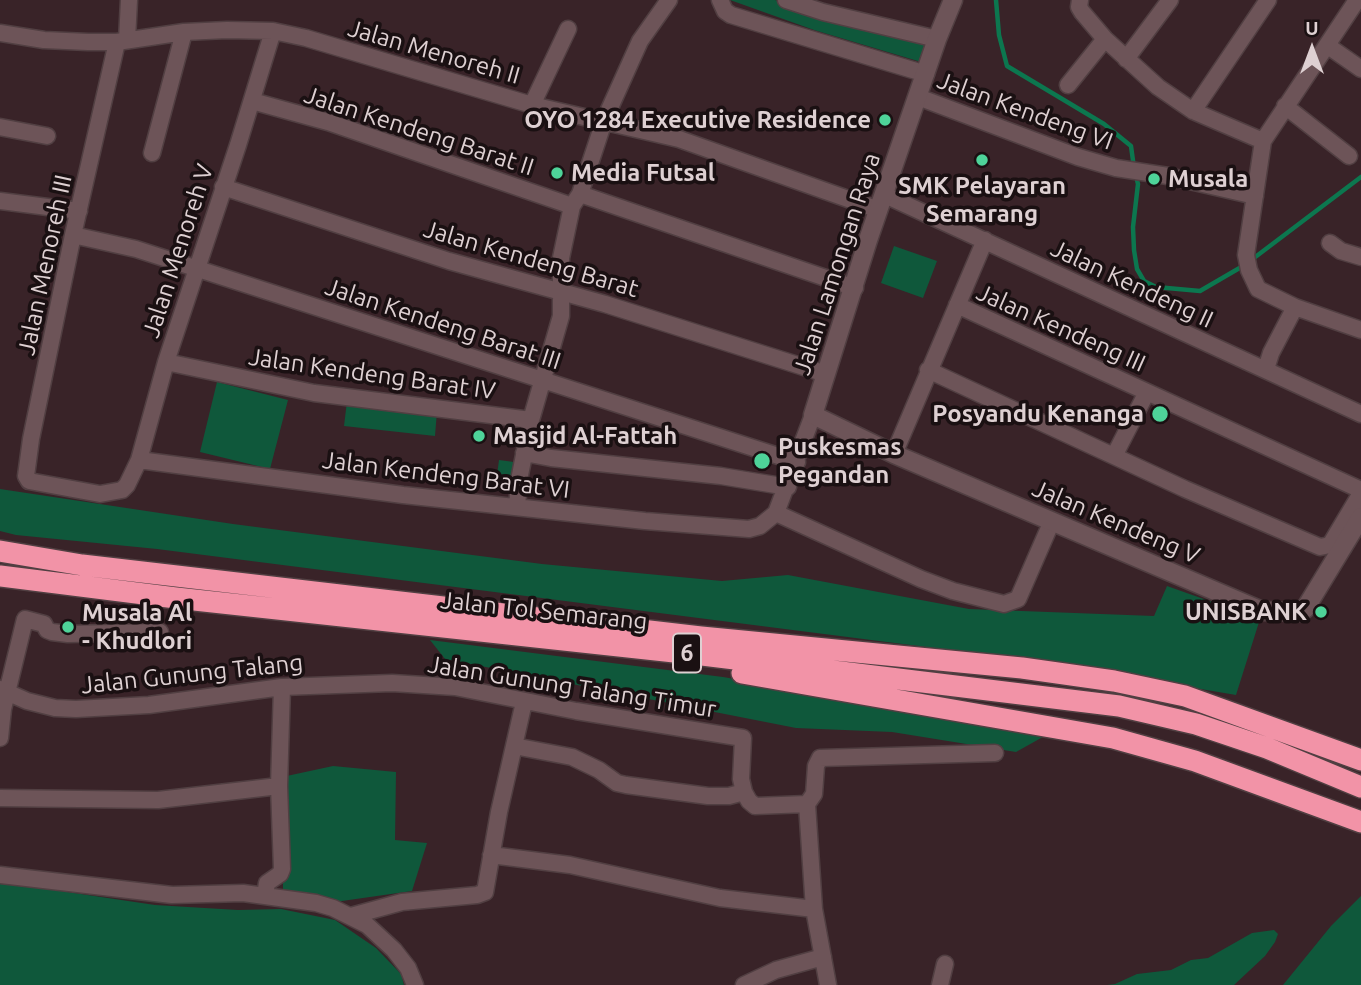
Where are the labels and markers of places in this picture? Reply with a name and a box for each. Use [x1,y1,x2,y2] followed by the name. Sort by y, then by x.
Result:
[524,106,871,134] place label: OYO 1284 Executive Residence
[877,112,893,128] marker: OYO 1284 Executive Residence
[974,152,990,168] marker: SMK Pelayaran Semarang
[571,159,715,187] place label: Media Futsal
[549,165,565,181] marker: Media Futsal
[1168,165,1248,193] place label: Musala
[1146,171,1162,187] marker: Musala
[898,172,1066,228] place label: SMK Pelayaran Semarang
[932,400,1144,428] place label: Posyandu Kenanga
[1150,404,1170,424] marker: Posyandu Kenanga
[493,422,677,450] place label: Masjid Al-Fattah
[471,428,487,444] marker: Masjid Al-Fattah
[778,433,901,489] place label: Puskesmas Pegandan
[752,451,772,471] marker: Puskesmas Pegandan
[1185,598,1307,626] place label: UNISBANK
[82,599,192,655] place label: Musala Al - Khudlori
[1313,604,1329,620] marker: UNISBANK
[60,619,76,635] marker: Musala Al - Khudlori

